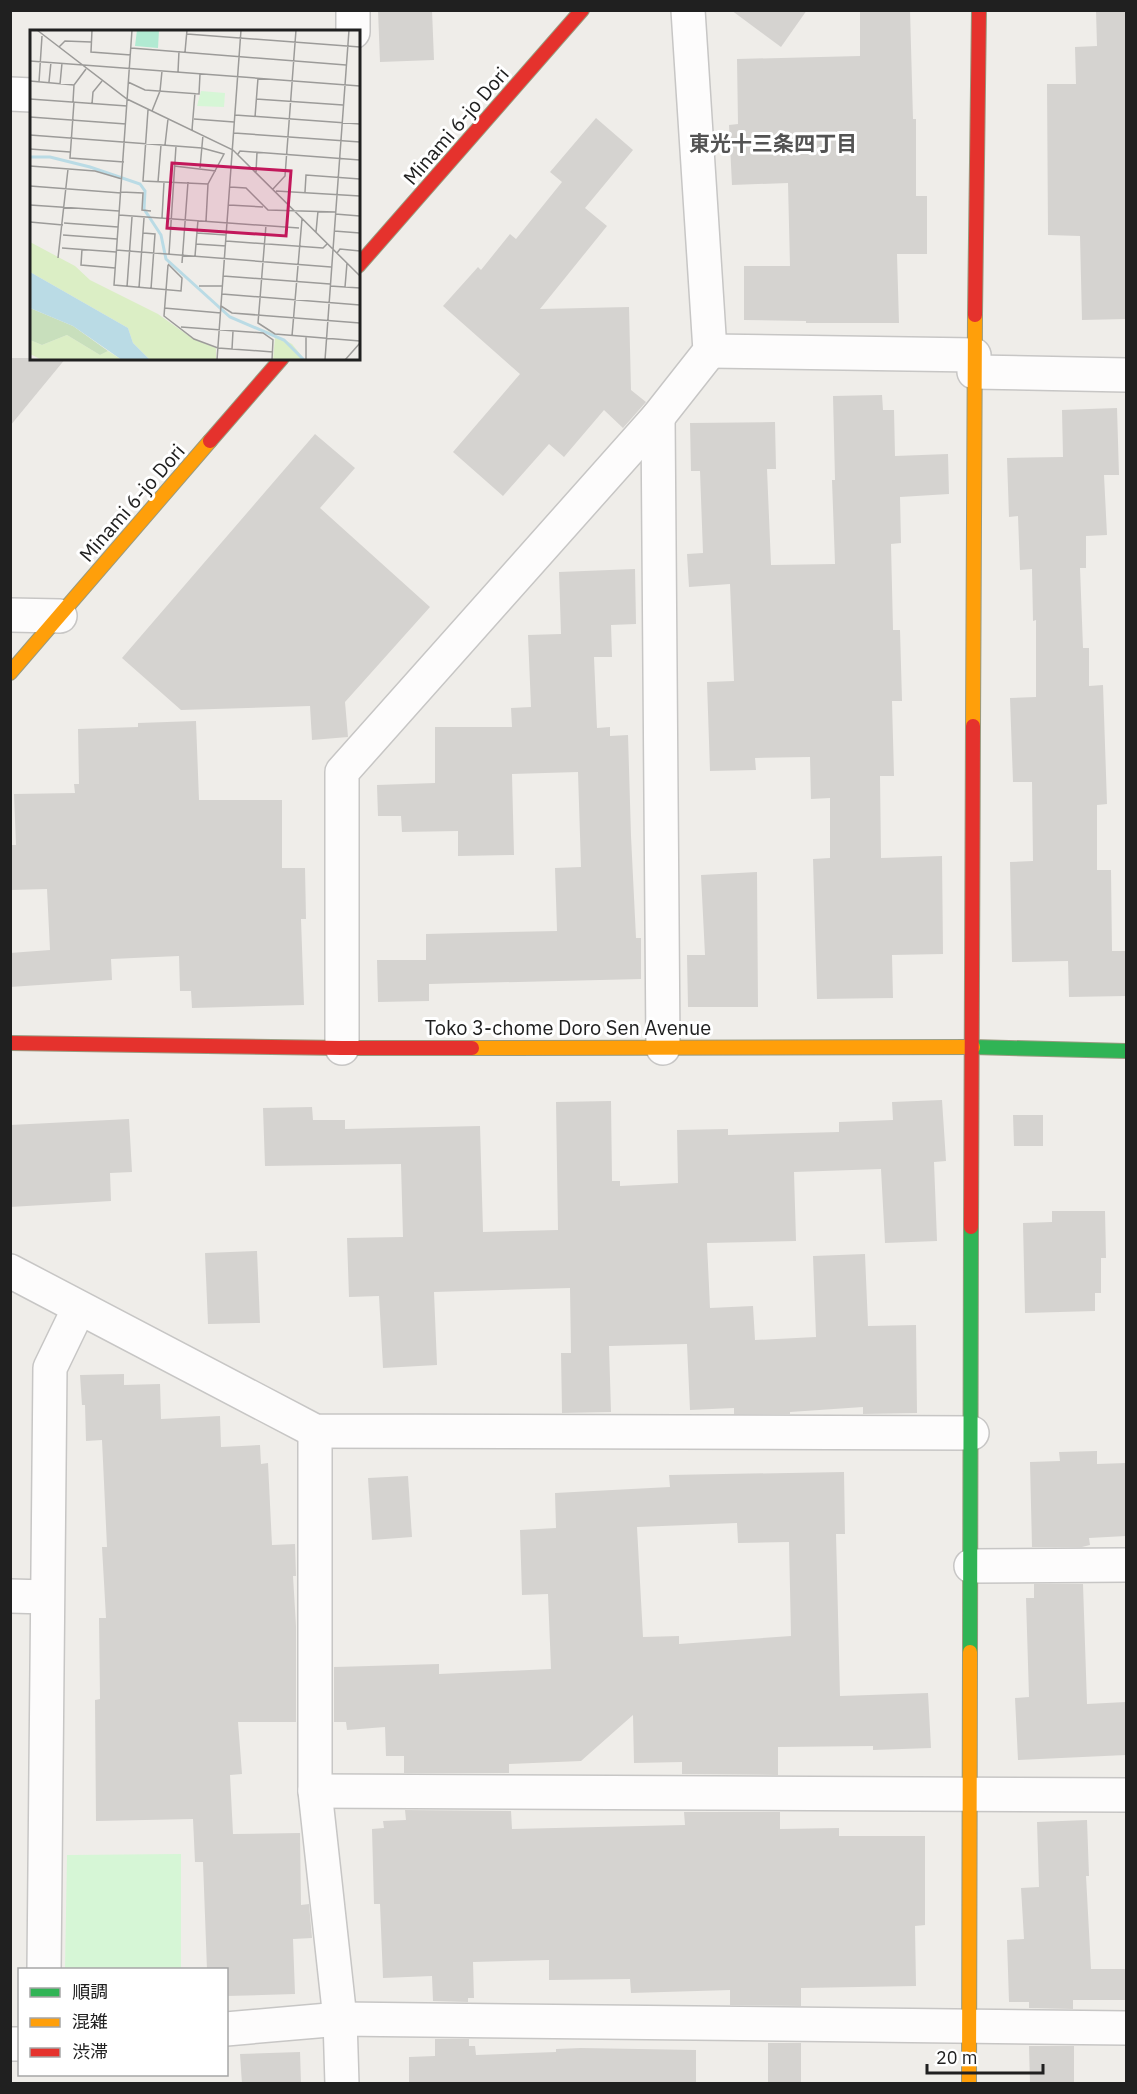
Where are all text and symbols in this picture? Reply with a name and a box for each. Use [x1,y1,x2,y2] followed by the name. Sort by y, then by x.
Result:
[30,30,360,360] inset map
[397,61,514,191] street label: Minami 6-jo Dori
[689,129,857,157] district label: 東光十三条四丁目
[73,438,190,568] street label: Minami 6-jo Dori
[425,1014,711,1041] street label: Toko 3-chome Doro Sen Avenue
[18,1968,228,2076] legend
[72,1980,108,2003] text: 順調
[72,2010,108,2033] text: 混雑
[927,2037,1042,2075] scale bar
[72,2040,108,2063] text: 渋滞
[936,2046,978,2069] text: 20 m

